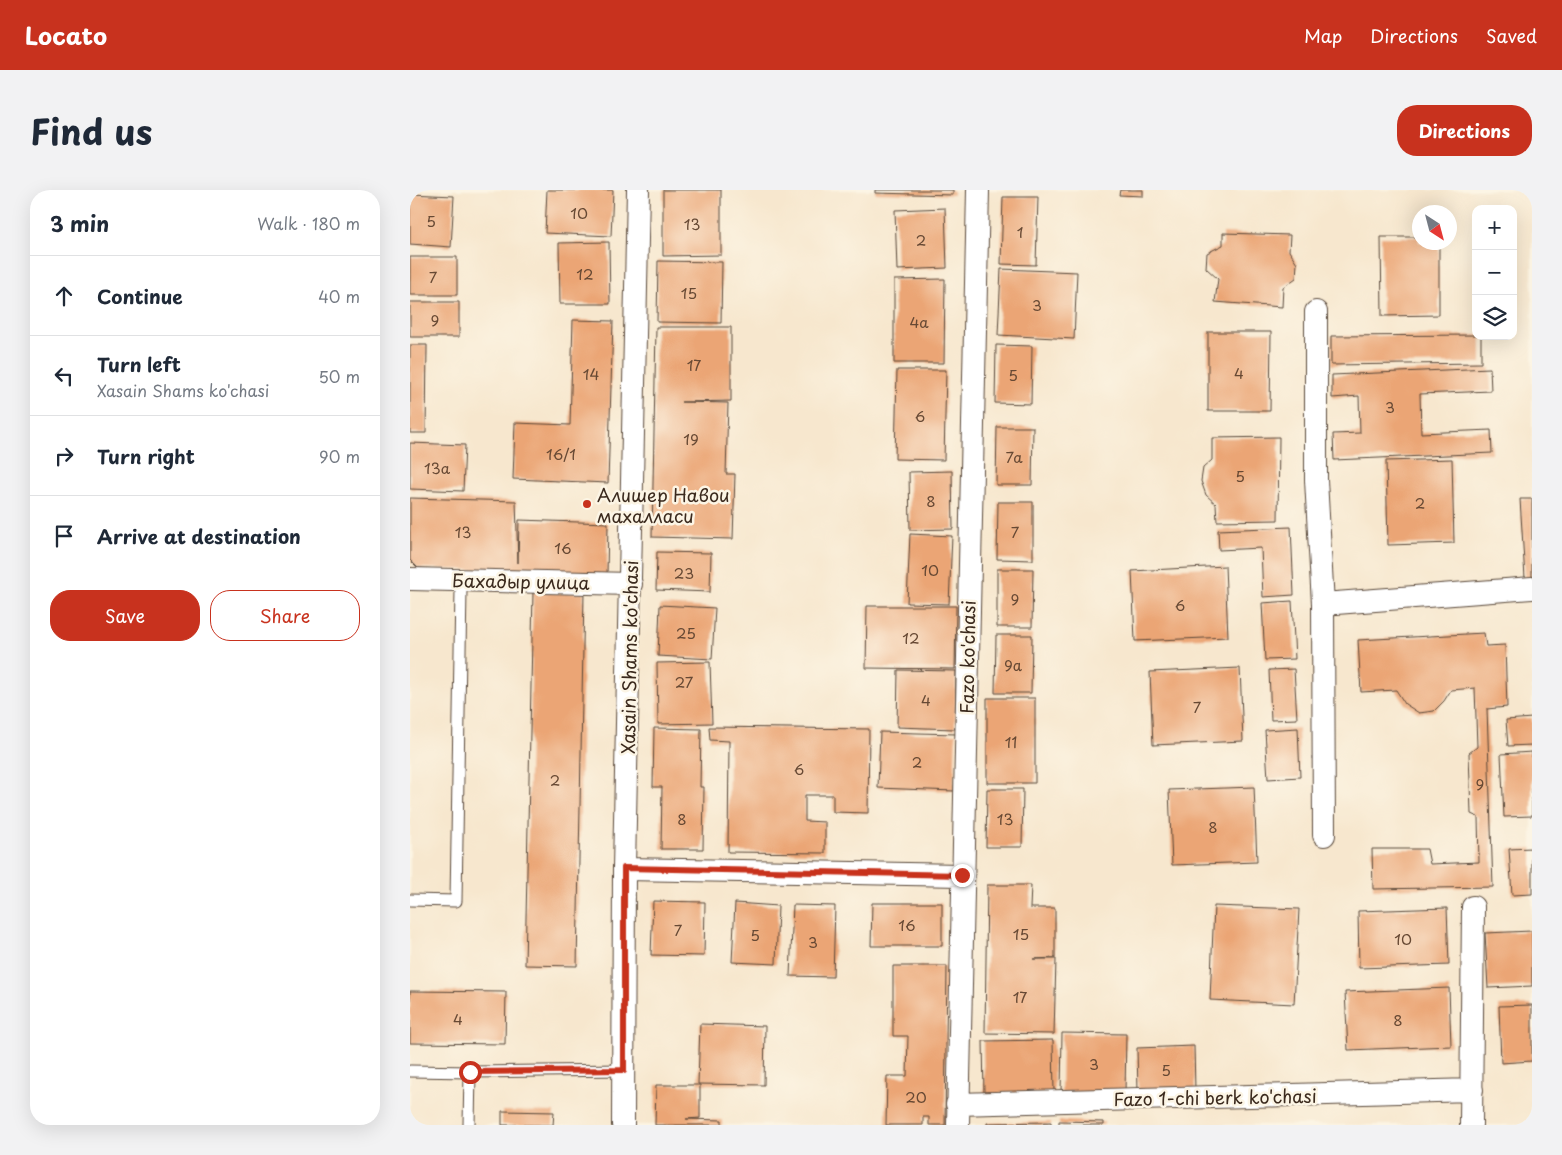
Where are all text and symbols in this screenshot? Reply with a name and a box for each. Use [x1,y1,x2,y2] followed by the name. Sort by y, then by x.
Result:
[25,17,107,53] text: Locato
[1304,22,1342,49] text: Map
[1370,22,1458,49] text: Directions
[1486,22,1537,49] text: Saved
[30,104,152,157] text: Find us
[1397,105,1532,156] button: Directions
[570,201,588,224] house number: 10
[1412,205,1457,250] north arrow
[1472,205,1517,340] map controls
[1472,205,1517,250] button: +
[50,207,109,239] text: 3 min
[426,209,436,232] house number: 5
[257,211,360,235] text: Walk · 180 m
[684,212,700,235] house number: 13
[1017,220,1023,243] house number: 1
[916,228,926,251] house number: 2
[1472,250,1517,295] button: −
[576,262,594,285] house number: 12
[429,265,438,288] house number: 7
[681,281,697,304] house number: 15
[50,282,78,310] icon: ahead
[97,282,183,310] text: Continue
[318,284,360,308] text: 40 m
[1032,293,1042,316] house number: 3
[1472,295,1517,340] button: layers
[431,308,439,331] house number: 9
[909,310,929,333] house number: 4a
[97,350,181,378] text: Turn left
[687,353,701,376] house number: 17
[1234,361,1244,384] house number: 4
[50,362,78,390] icon: left
[583,362,599,385] house number: 14
[1008,363,1018,386] house number: 5
[319,364,360,388] text: 50 m
[97,378,269,402] text: Xasain Shams ko'chasi
[1385,395,1395,418] house number: 3
[915,404,925,427] house number: 6
[683,427,699,450] house number: 19
[50,442,78,470] icon: right
[97,442,195,470] text: Turn right
[546,442,576,465] house number: 16/1
[319,444,360,468] text: 90 m
[1005,445,1023,468] house number: 7a
[424,456,451,479] house number: 13а
[1235,464,1245,487] house number: 5
[597,481,730,529] place label: Алишер Навои махалласи
[926,489,936,512] house number: 8
[1415,491,1425,514] house number: 2
[581,498,593,510] marker: Алишер Навои махалласи
[455,520,471,543] house number: 13
[1011,520,1020,543] house number: 7
[50,522,78,550] icon: arrive
[97,522,301,550] text: Arrive at destination
[554,536,572,559] house number: 16
[921,558,939,581] house number: 10
[614,560,644,754] street label: Xasain Shams ko'chasi
[674,561,694,584] house number: 23
[452,566,591,596] street label: Бахадыр улица
[1011,587,1019,610] house number: 9
[50,590,200,641] button: Save
[210,590,360,641] button: Share
[1175,593,1185,616] house number: 6
[953,600,981,714] street label: Fazo ko'chasi
[676,621,696,644] house number: 25
[902,626,920,649] house number: 12
[1004,653,1023,676] house number: 9a
[675,670,694,693] house number: 27
[921,688,931,711] house number: 4
[1193,695,1202,718] house number: 7
[1005,730,1017,753] house number: 11
[912,750,922,773] house number: 2
[794,757,804,780] house number: 6
[550,768,560,791] house number: 2
[1476,772,1484,795] house number: 9
[677,807,687,830] house number: 8
[997,807,1013,830] house number: 13
[1208,815,1218,838] house number: 8
[951,864,974,887] route end
[898,913,916,936] house number: 16
[674,918,683,941] house number: 7
[1013,922,1029,945] house number: 15
[750,923,760,946] house number: 5
[1394,927,1412,950] house number: 10
[808,930,818,953] house number: 3
[1013,985,1027,1008] house number: 17
[453,1007,463,1030] house number: 4
[1393,1008,1403,1031] house number: 8
[1089,1052,1099,1075] house number: 3
[1161,1058,1171,1081] house number: 5
[459,1061,482,1084] route start
[1113,1082,1317,1112] street label: Fazo 1-chi berk ko'chasi
[905,1085,927,1108] house number: 20

